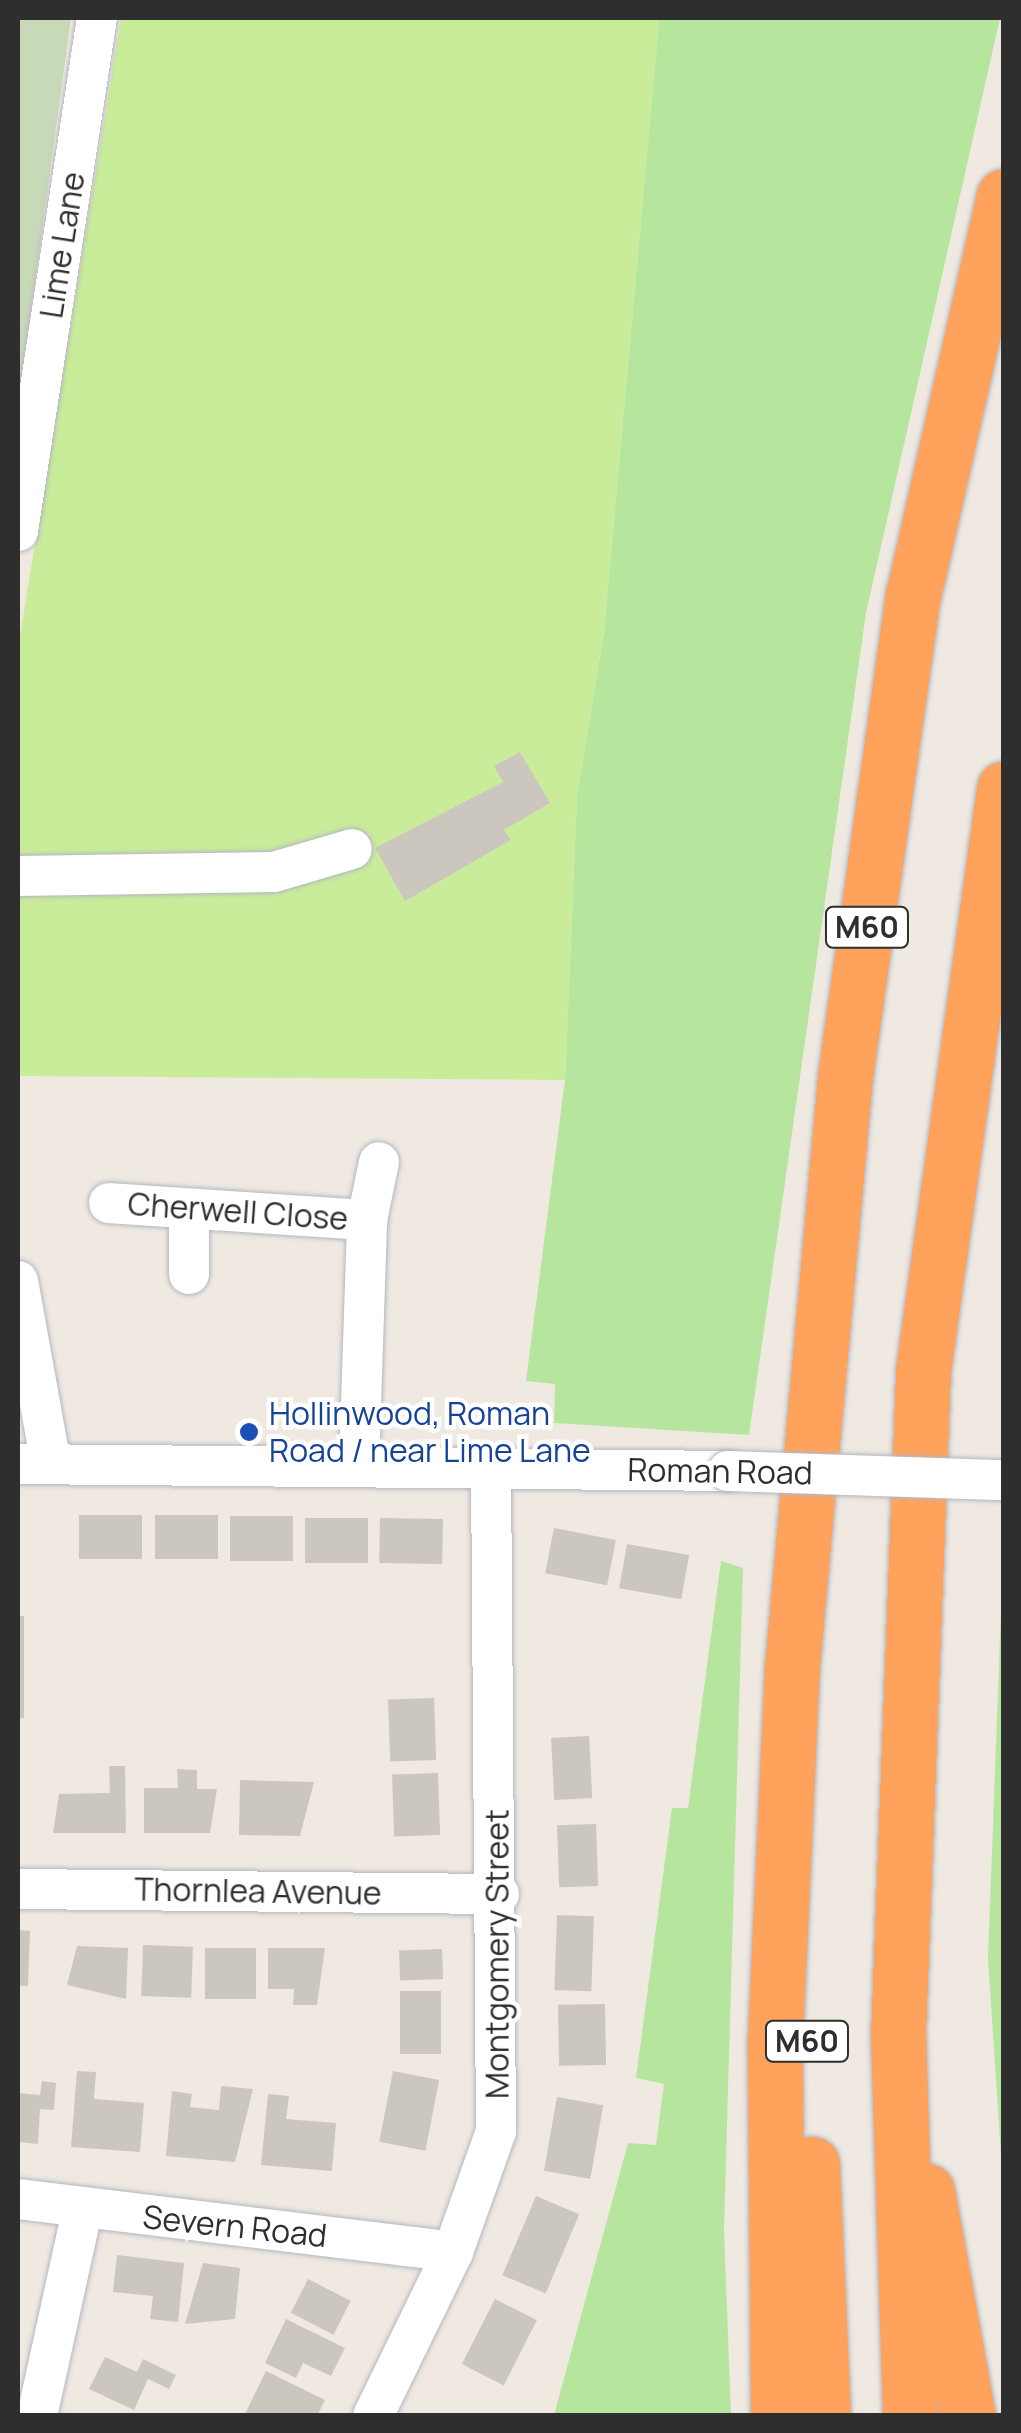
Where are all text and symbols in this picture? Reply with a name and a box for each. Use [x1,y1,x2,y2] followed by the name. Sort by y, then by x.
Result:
[31,169,93,321] street label: Lime Lane
[824,902,910,952] road number: M60
[127,1184,349,1238] street label: Cherwell Close
[269,1395,591,1470] place label: Hollinwood, Roman Road / near Lime Lane
[238,1421,260,1443] marker: Hollinwood, Roman Road / near Lime Lane
[627,1450,813,1492] street label: Roman Road
[478,1809,516,2099] street label: Montgomery Street
[134,1870,382,1912] street label: Thornlea Avenue
[764,2016,850,2066] road number: M60
[141,2197,329,2255] street label: Severn Road

